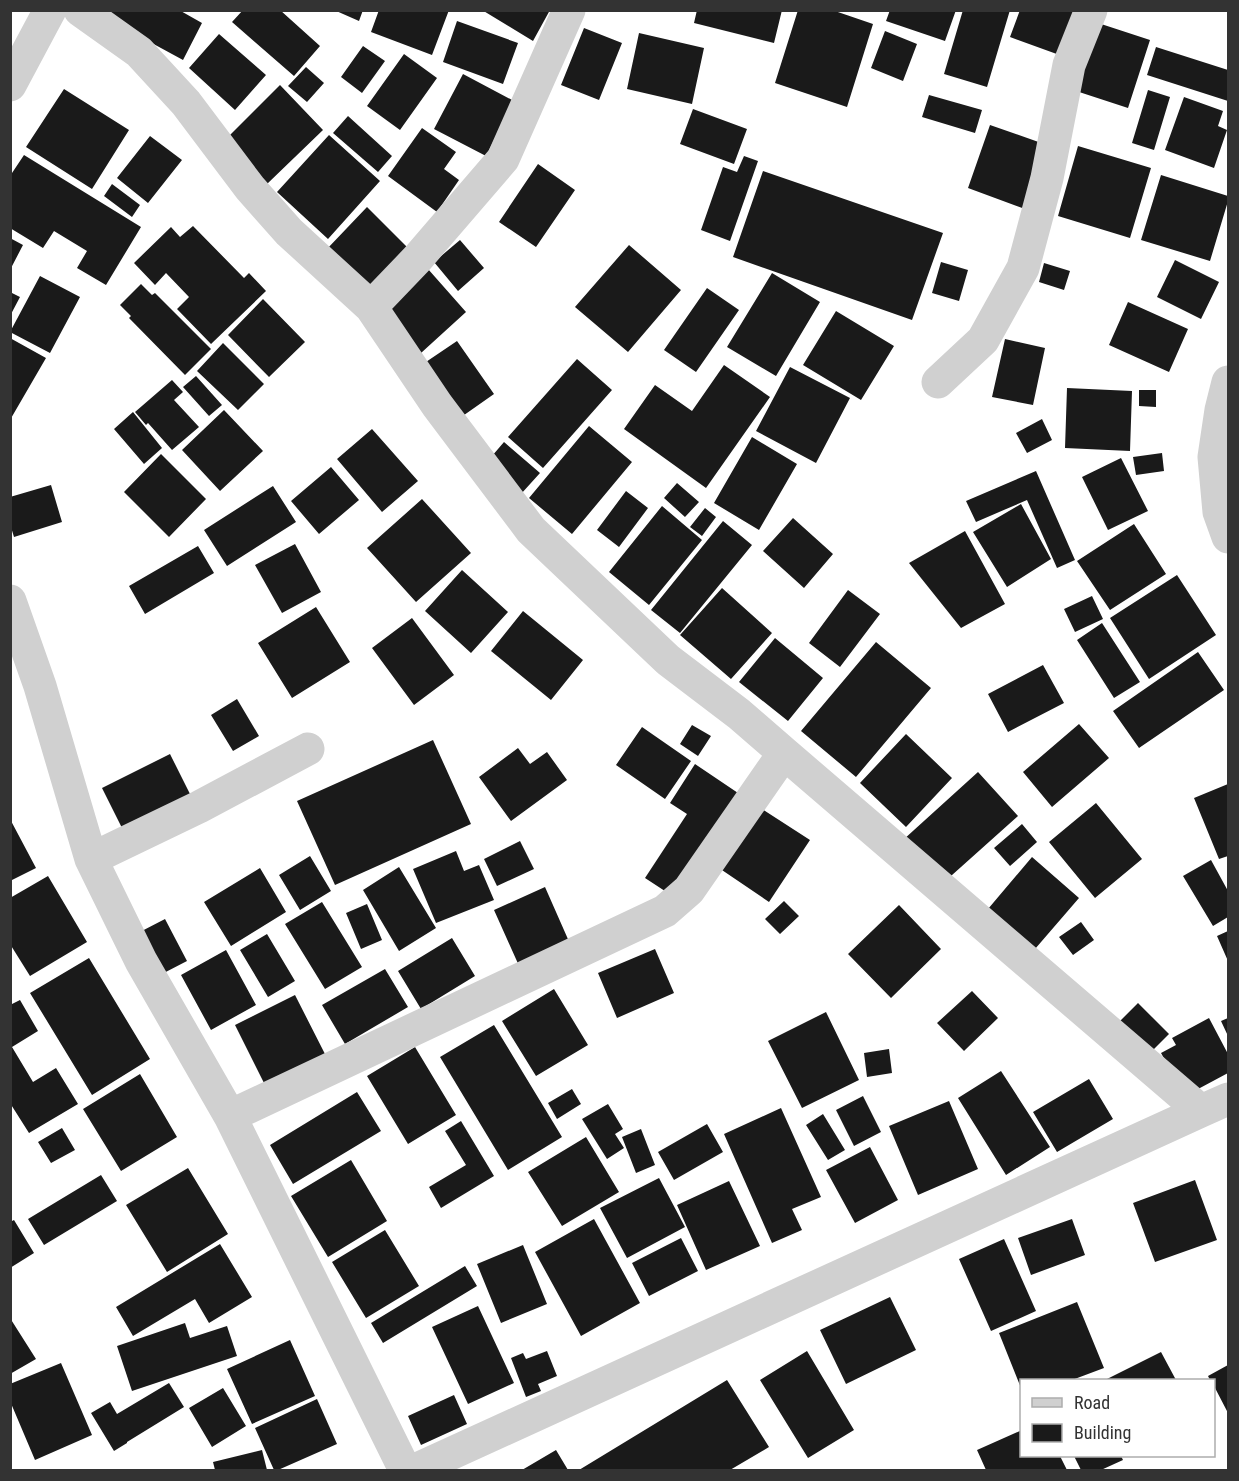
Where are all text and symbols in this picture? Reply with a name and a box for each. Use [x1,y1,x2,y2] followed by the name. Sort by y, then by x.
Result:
[1020,1379,1215,1457] legend
[1074,1392,1110,1413] text: Road
[1074,1422,1131,1443] text: Building

